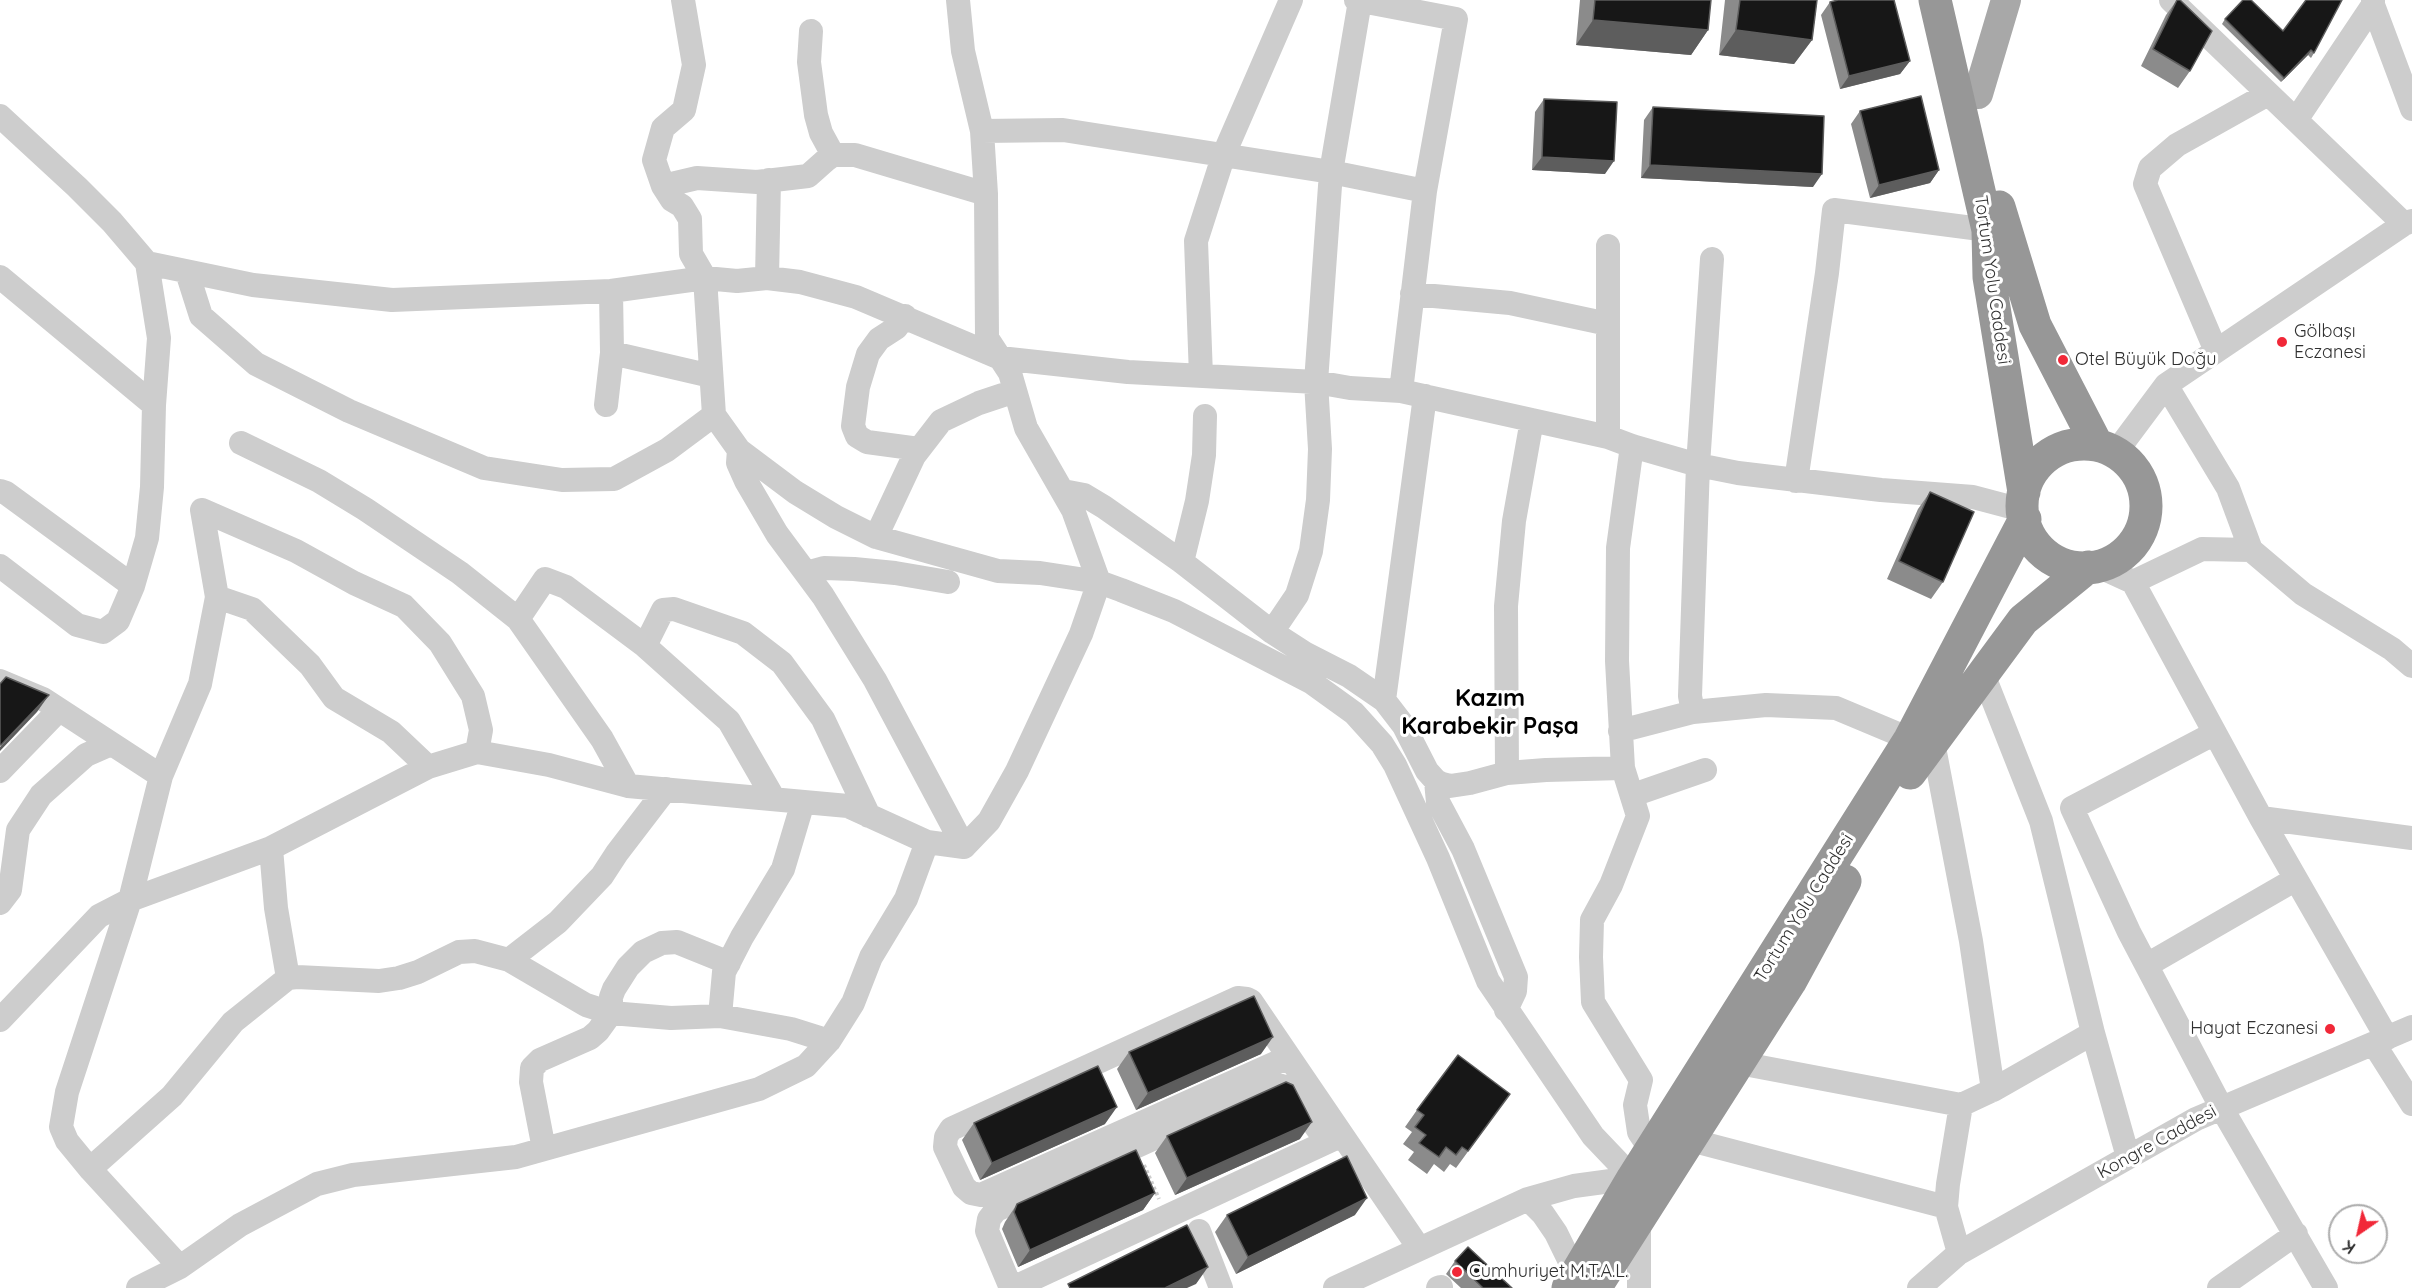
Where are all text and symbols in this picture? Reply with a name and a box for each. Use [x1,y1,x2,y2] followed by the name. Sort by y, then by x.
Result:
[1969,194,2015,366] street label: Tortum Yolu Caddesi
[2294,321,2366,364] place label: Gölbaşı Eczanesi
[2275,335,2289,349] marker: Gölbaşı Eczanesi
[2075,349,2216,371] place label: Otel Büyük Doğu
[2056,353,2070,367] marker: Otel Büyük Doğu
[1401,685,1579,741] district label: Kazım Karabekir Paşa
[1750,830,1858,986] street label: Tortum Yolu Caddesi
[2190,1018,2318,1040] place label: Hayat Eczanesi
[2323,1022,2337,1036] marker: Hayat Eczanesi
[2094,1100,2220,1184] street label: Kongre Caddesi
[2328,1204,2388,1264] north arrow
[2339,1236,2359,1258] text: K
[1469,1261,1628,1283] place label: Cumhuriyet M.T.A.L.
[1450,1265,1464,1279] marker: Cumhuriyet M.T.A.L.

